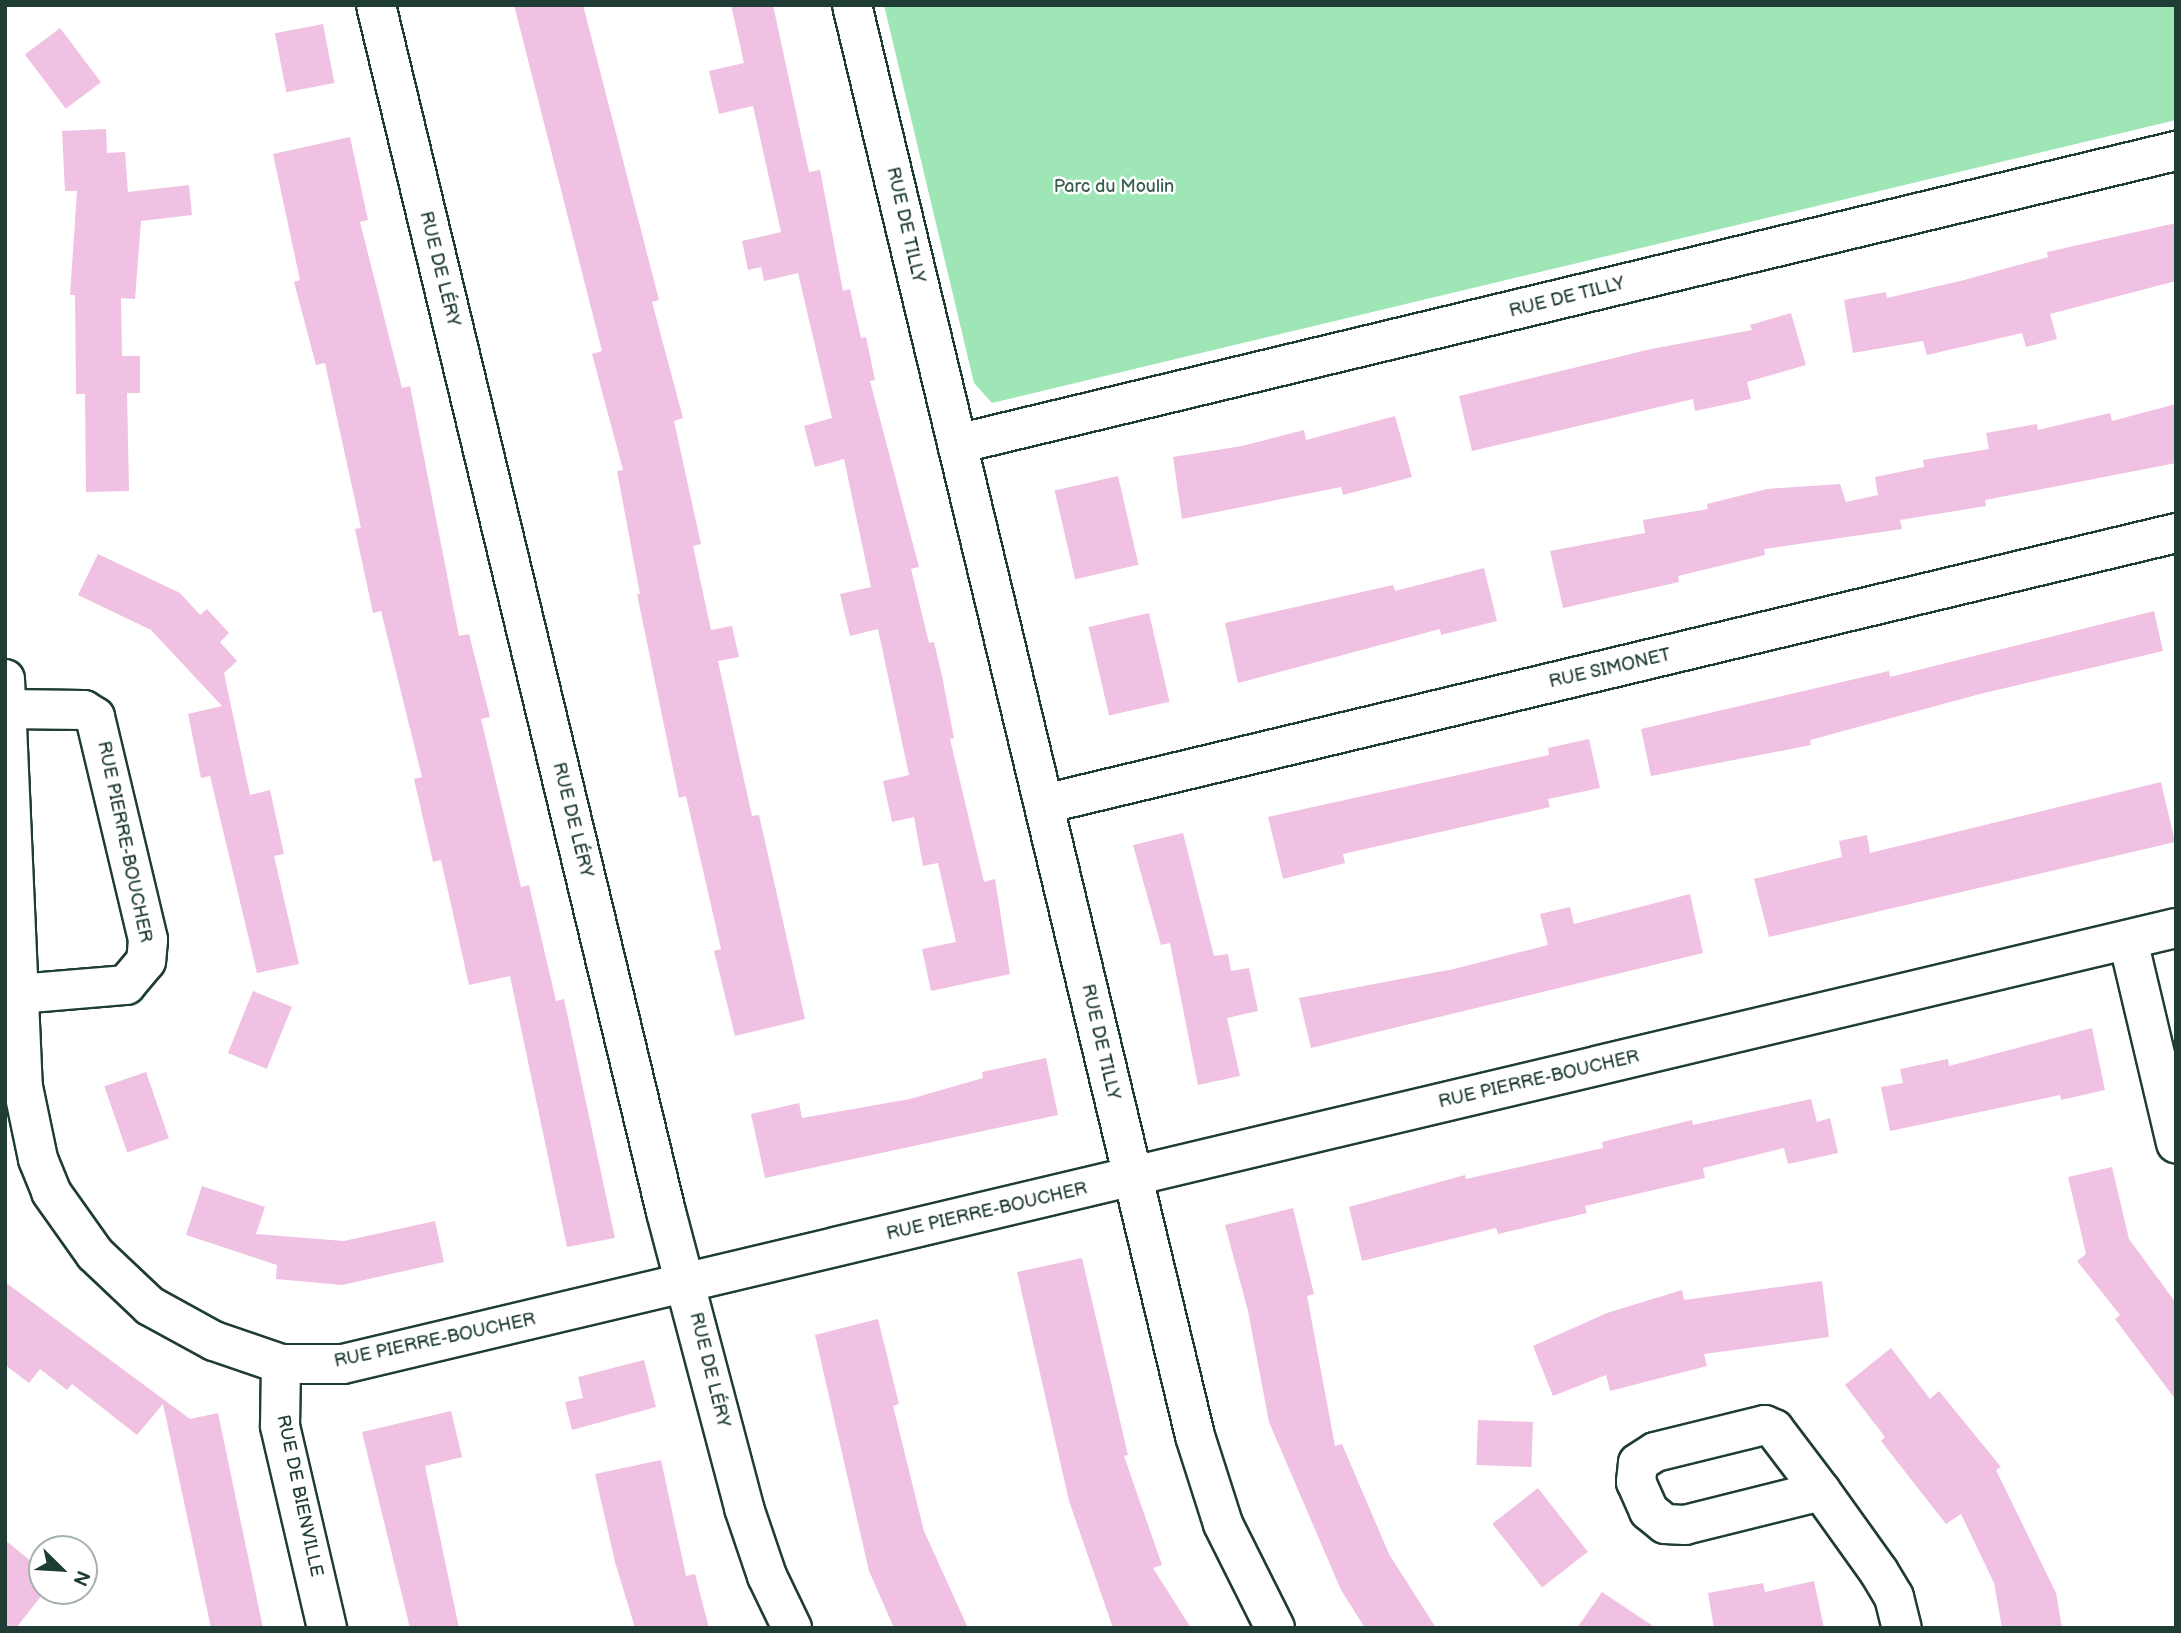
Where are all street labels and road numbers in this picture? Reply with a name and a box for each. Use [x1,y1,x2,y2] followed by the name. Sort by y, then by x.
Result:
[881,165,929,285] street label: RUE DE TILLY
[414,209,464,329] street label: RUE DE LÉRY
[1507,273,1627,323] street label: RUE DE TILLY
[1547,644,1673,694] street label: RUE SIMONET
[92,739,156,945] street label: RUE PIERRE-BOUCHER
[547,760,597,880] street label: RUE DE LÉRY
[1076,982,1124,1102] street label: RUE DE TILLY
[1437,1046,1641,1114] street label: RUE PIERRE-BOUCHER
[885,1178,1089,1246] street label: RUE PIERRE-BOUCHER
[332,1309,538,1373] street label: RUE PIERRE-BOUCHER
[684,1310,734,1430] street label: RUE DE LÉRY
[271,1413,327,1579] street label: RUE DE BIENVILLE

